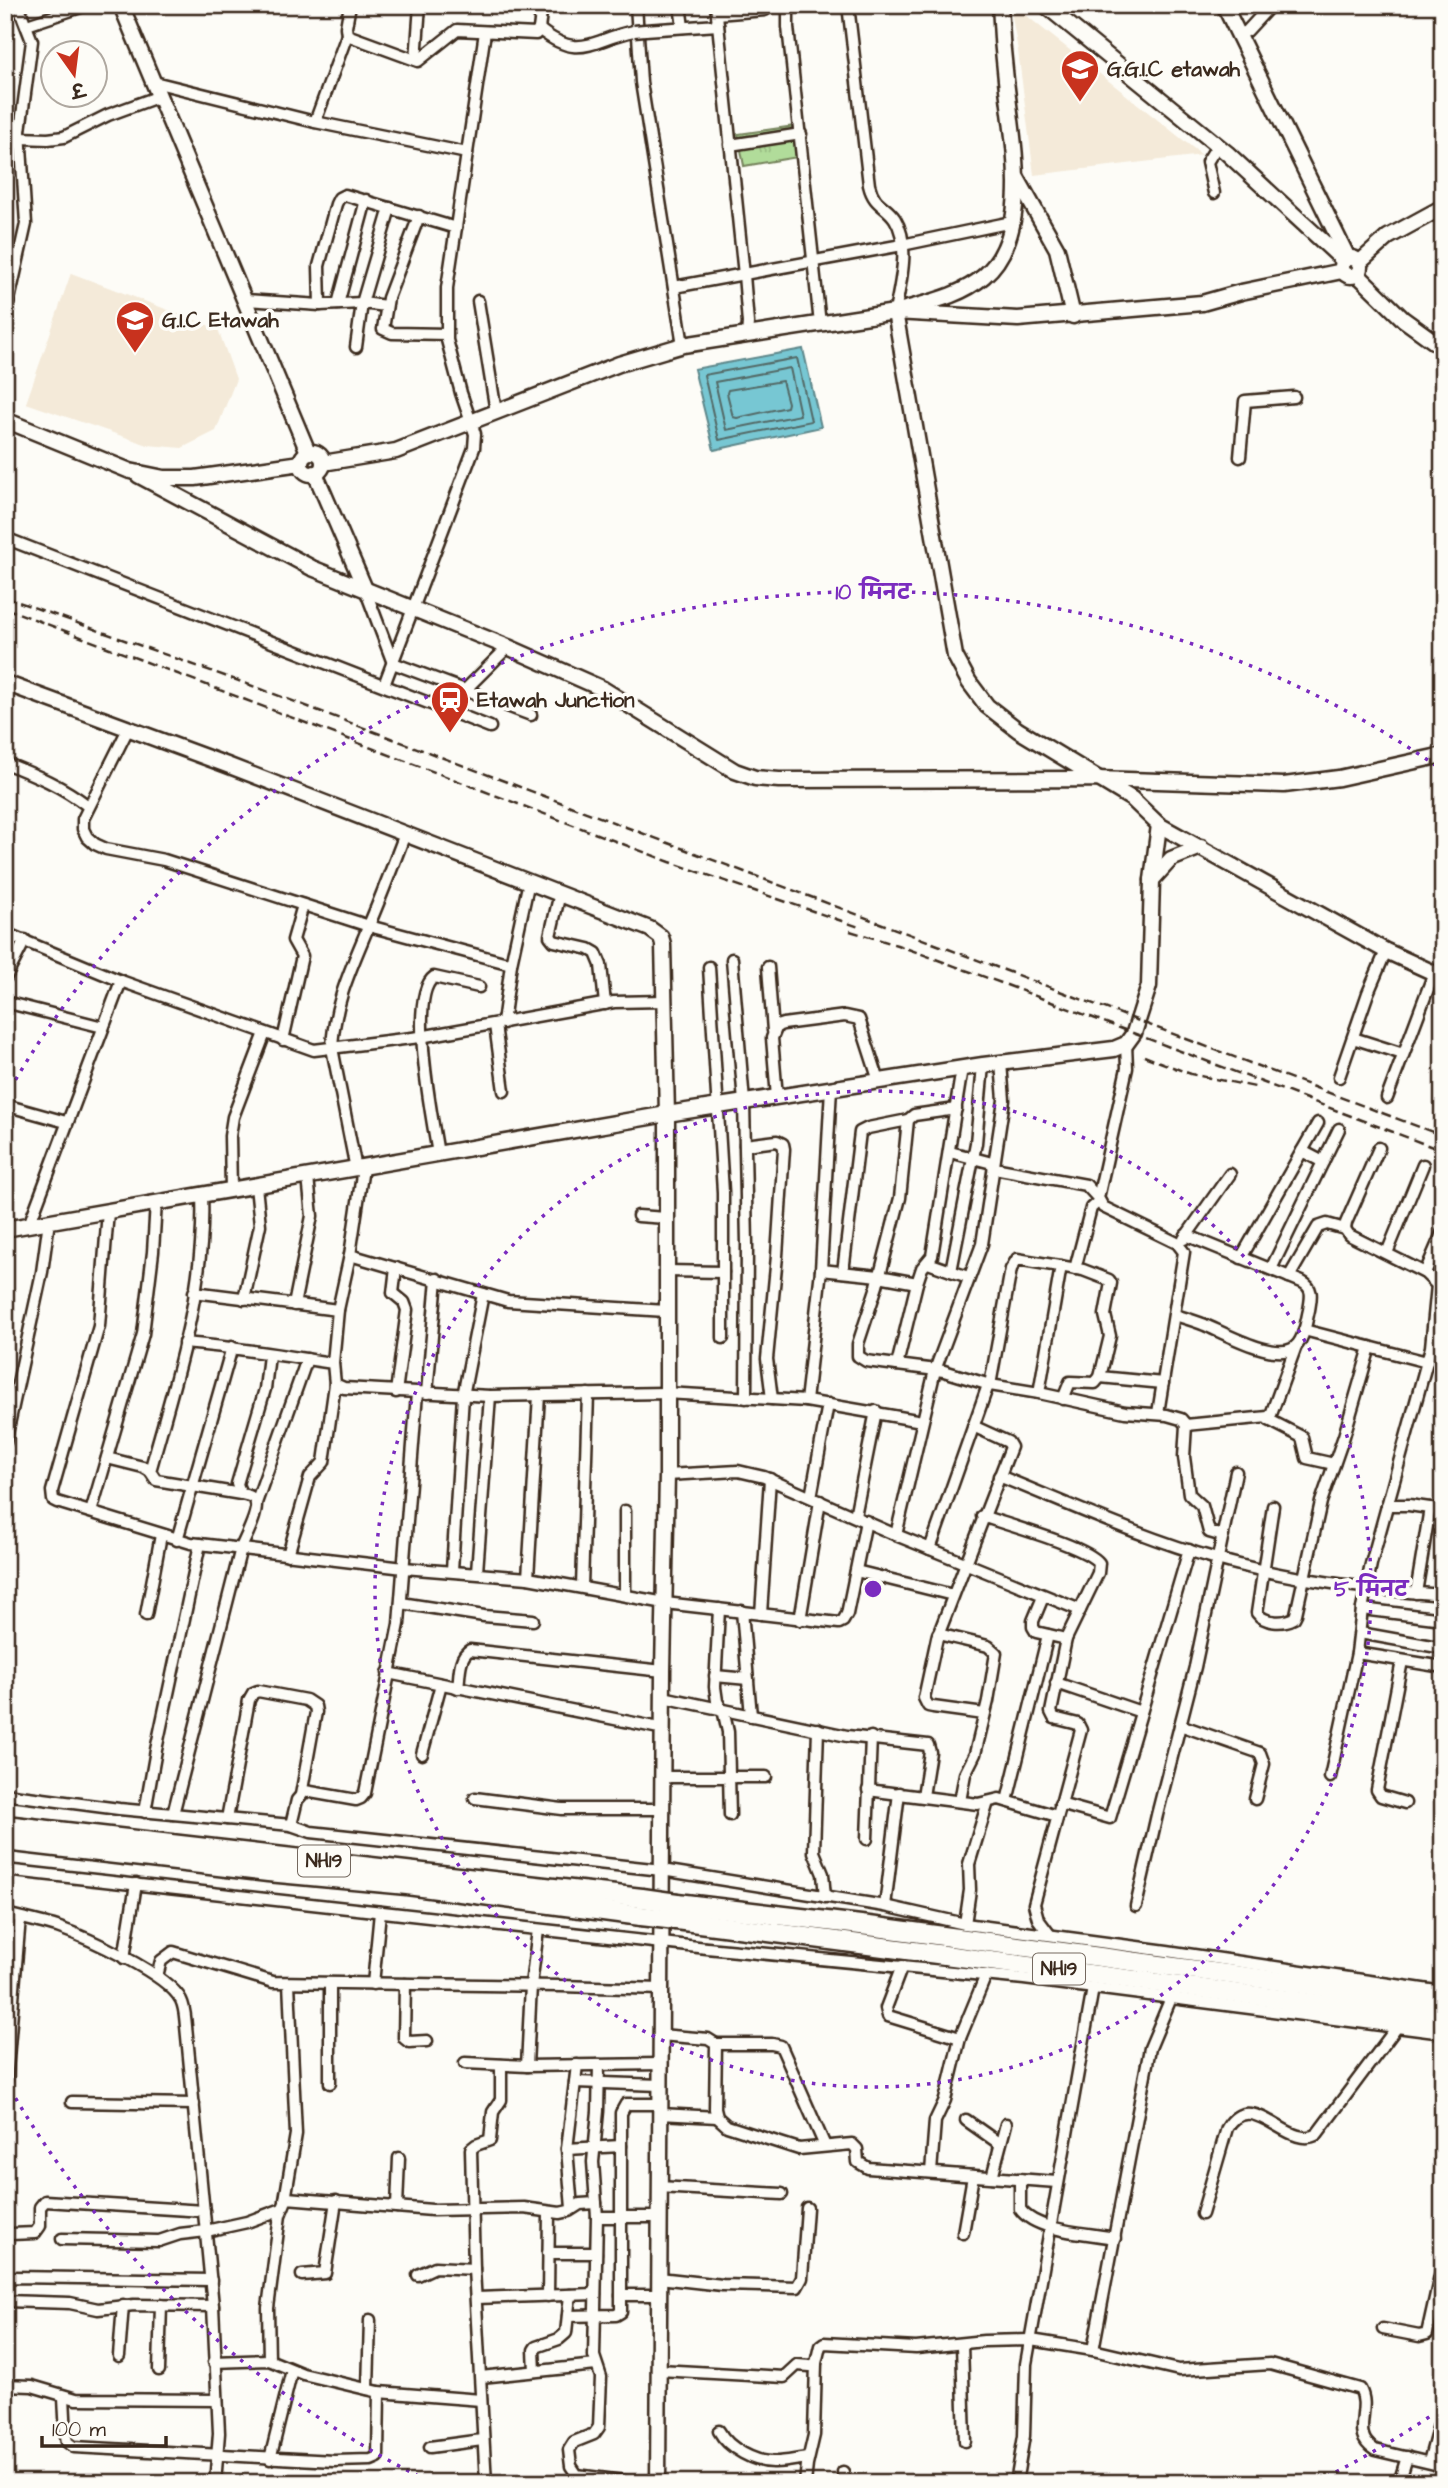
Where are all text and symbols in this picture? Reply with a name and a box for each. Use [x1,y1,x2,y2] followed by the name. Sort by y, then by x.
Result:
[38,38,108,108] north arrow
[1059,48,1101,103] school or university icon: G.G.I.C etawah
[1107,55,1241,84] place label: G.G.I.C etawah
[66,74,89,104] text: उ
[114,299,156,354] school or university icon: G.I.C Etawah
[162,306,279,335] place label: G.I.C Etawah
[835,576,913,607] text: 10 मिनट
[429,679,471,734] station icon: Etawah Junction
[477,686,635,715] place label: Etawah Junction
[1334,1573,1410,1604] text: 5 मिनट
[861,1577,885,1601] centre of rings
[298,1845,350,1876] road number: NH19
[1033,1954,1085,1984] road number: NH19
[42,2404,166,2448] scale bar
[52,2415,107,2444] text: 100 m

